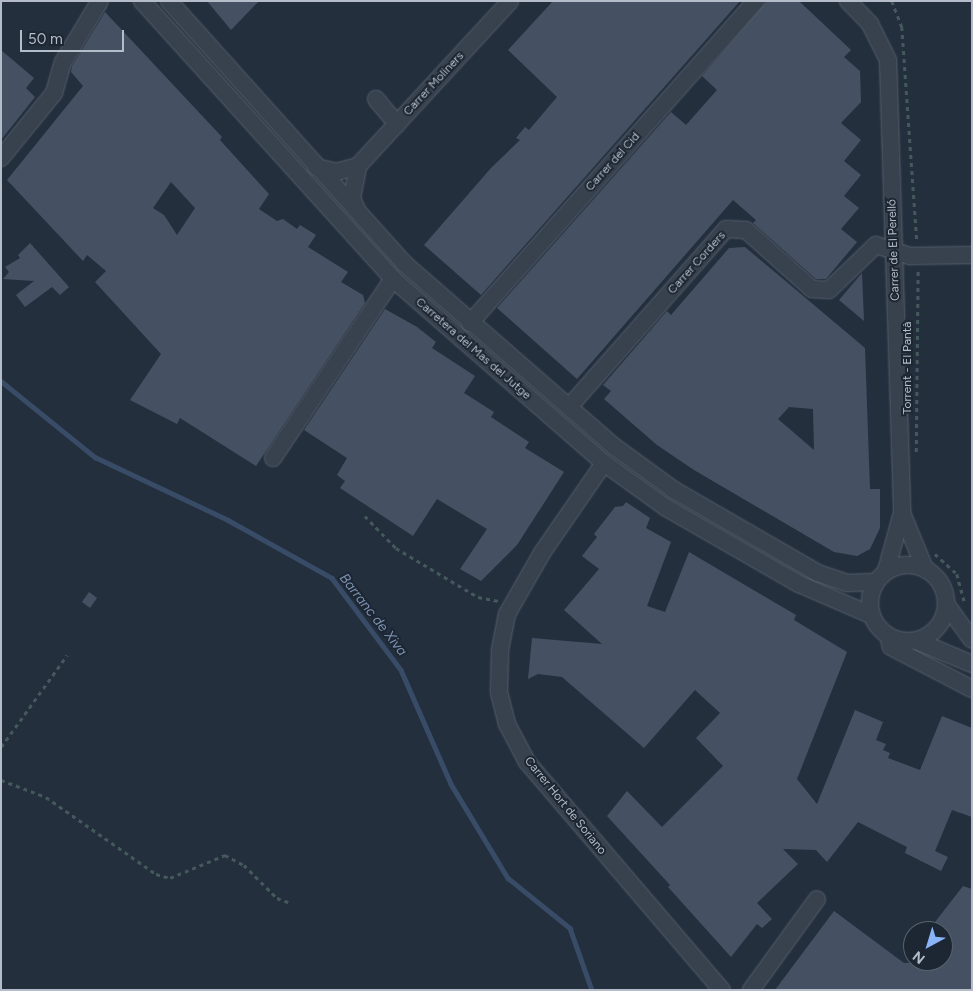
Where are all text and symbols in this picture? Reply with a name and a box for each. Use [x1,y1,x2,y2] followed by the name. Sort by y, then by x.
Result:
[22,20,126,52] scale bar
[28,30,63,48] text: 50 m
[401,49,467,119] street label: Carrer Moliners
[583,130,643,194] street label: Carrer del Cid
[885,199,903,301] street label: Carrer de El Perelló
[665,229,729,297] street label: Carrer Corders
[412,295,534,403] street label: Carretera del Mas del Jutge
[901,322,915,414] street label: Torrent - El Pantà
[336,570,410,660] water label: Barranc de Xiva
[521,754,609,858] street label: Carrer Hort de Soriano
[903,921,953,971] north arrow
[909,947,928,967] text: N

